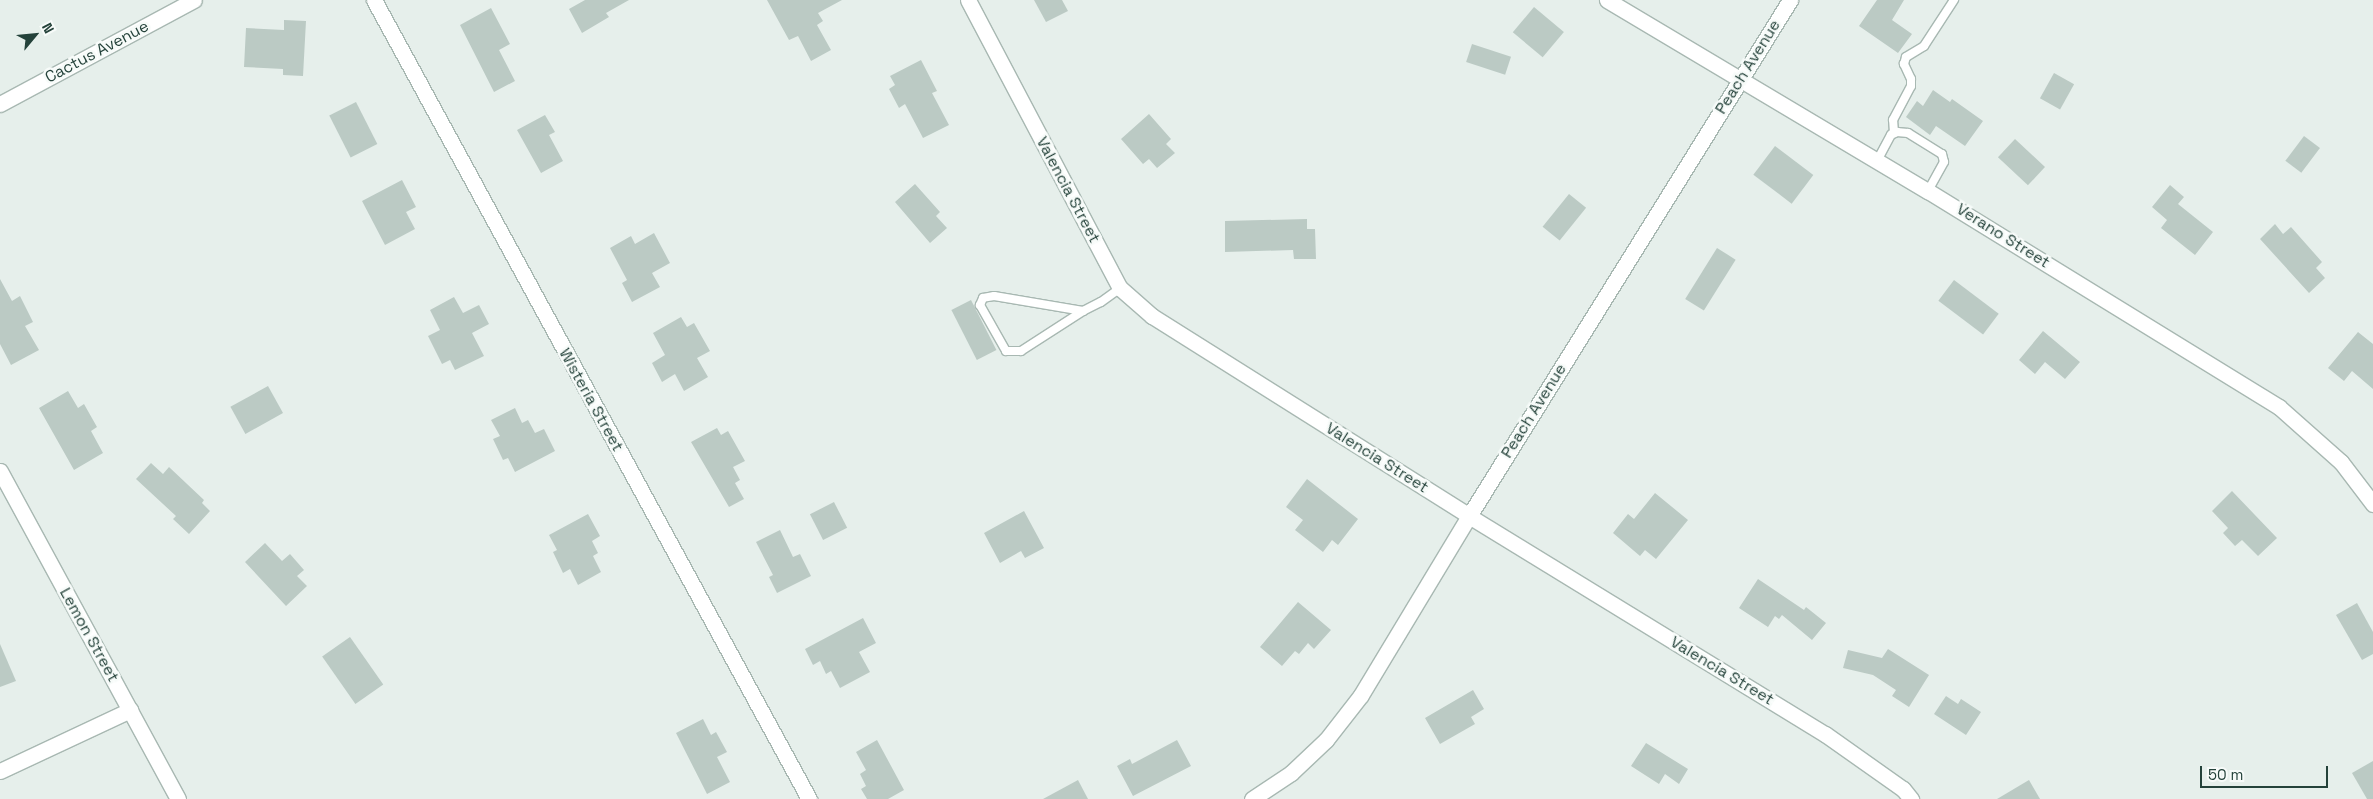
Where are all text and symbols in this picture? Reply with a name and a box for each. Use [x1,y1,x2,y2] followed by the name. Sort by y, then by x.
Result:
[10,10,60,60] north arrow
[1711,16,1785,118] street label: Peach Avenue
[42,17,152,87] street label: Cactus Avenue
[38,20,58,36] text: N
[1032,134,1104,246] street label: Valencia Street
[1953,200,2053,272] street label: Verano Street
[555,345,627,455] street label: Wisteria Street
[1497,360,1571,462] street label: Peach Avenue
[1322,419,1432,497] street label: Valencia Street
[55,585,123,685] street label: Lemon Street
[1667,633,1777,709] street label: Valencia Street
[2203,756,2330,788] scale bar
[2208,765,2243,784] text: 50 m

